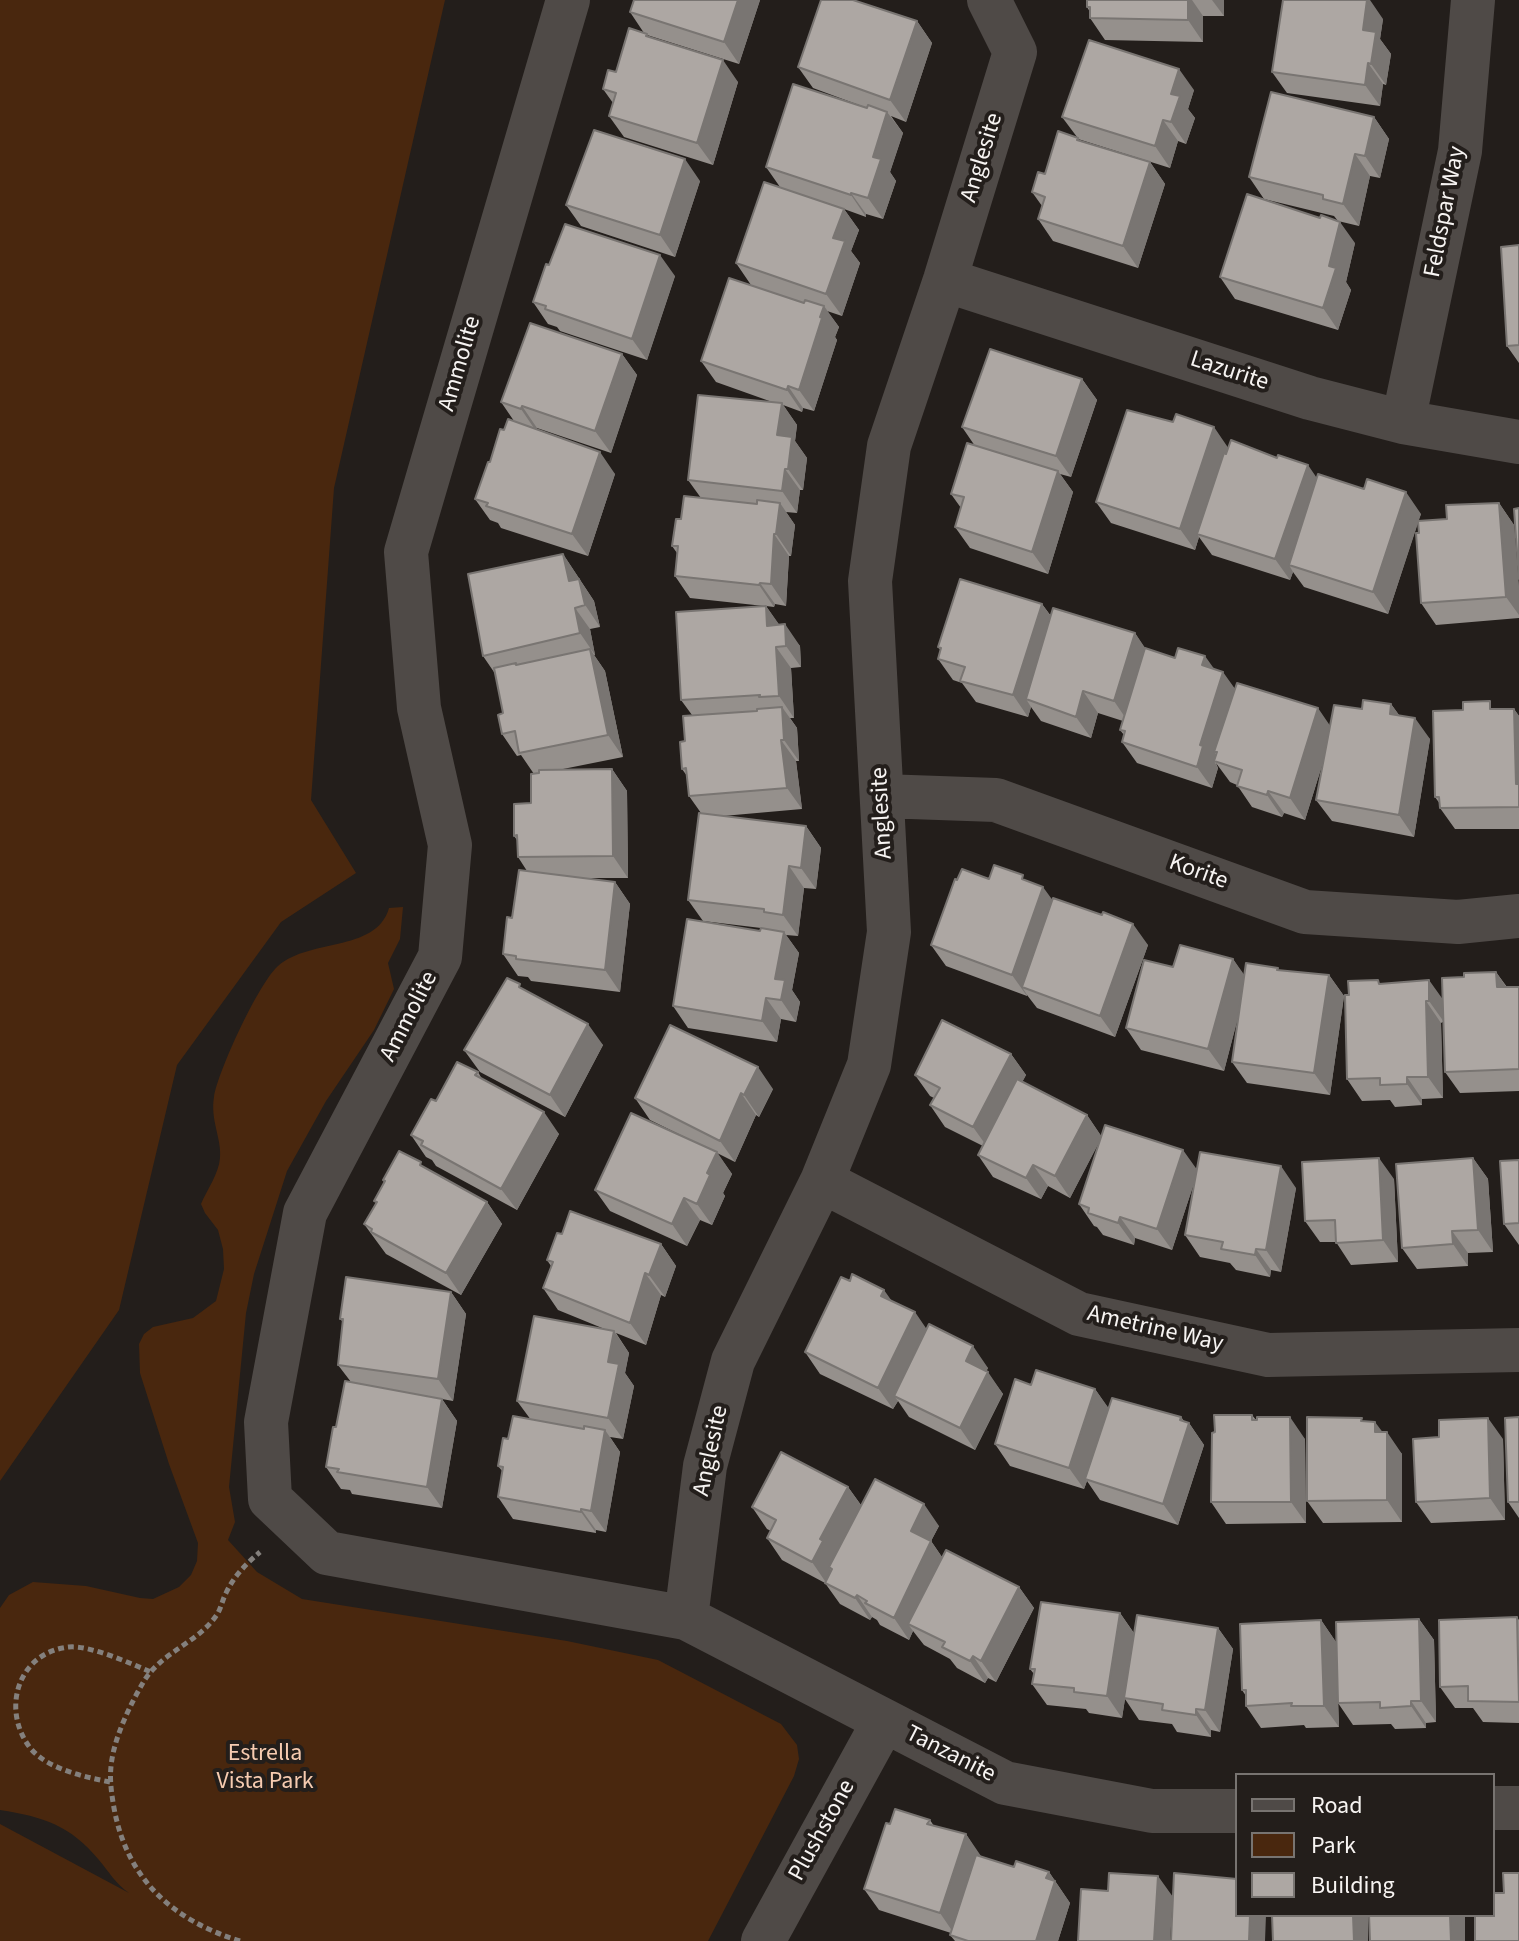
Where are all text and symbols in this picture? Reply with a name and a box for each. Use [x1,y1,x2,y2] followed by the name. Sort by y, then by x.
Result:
[956,110,1010,206] street label: Anglesite
[1419,144,1473,280] street label: Feldspar Way
[434,313,488,415] street label: Ammolite
[1186,346,1272,398] street label: Lazurite
[866,766,900,860] street label: Anglesite
[1165,849,1231,897] street label: Korite
[375,967,445,1067] street label: Ammolite
[1084,1300,1226,1360] street label: Ametrine Way
[688,1403,736,1499] street label: Anglesite
[900,1720,1000,1790] street label: Tanzanite
[216,1741,314,1797] park label: Estrella Vista Park
[1235,1773,1495,1917] legend
[783,1775,863,1887] street label: Plushstone
[1311,1788,1363,1823] text: Road
[1311,1828,1356,1863] text: Park
[1311,1868,1395,1903] text: Building

